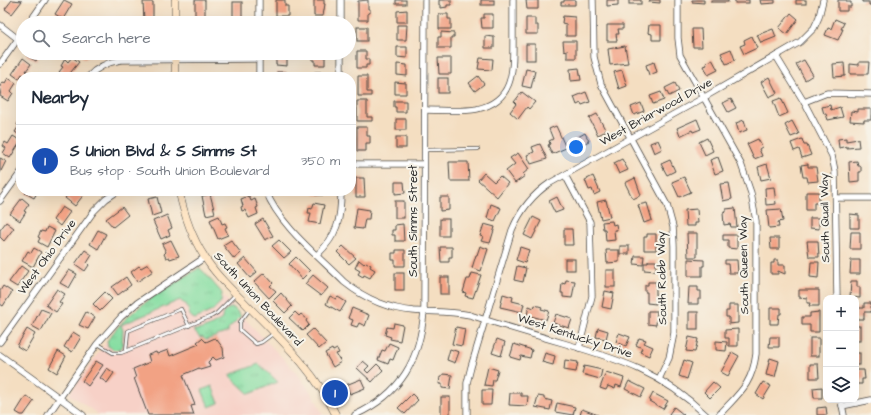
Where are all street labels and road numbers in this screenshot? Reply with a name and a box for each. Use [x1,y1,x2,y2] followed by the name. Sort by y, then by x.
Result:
[597,74,716,150] street label: West Briarwood Drive
[405,165,422,277] street label: South Simms Street
[816,173,835,263] street label: South Quail Way
[14,215,81,298] street label: West Ohio Drive
[735,215,754,314] street label: South Queen Way
[653,231,672,325] street label: South Robb Way
[210,248,306,350] street label: South Union Boulevard
[515,309,635,364] street label: West Kentucky Drive

